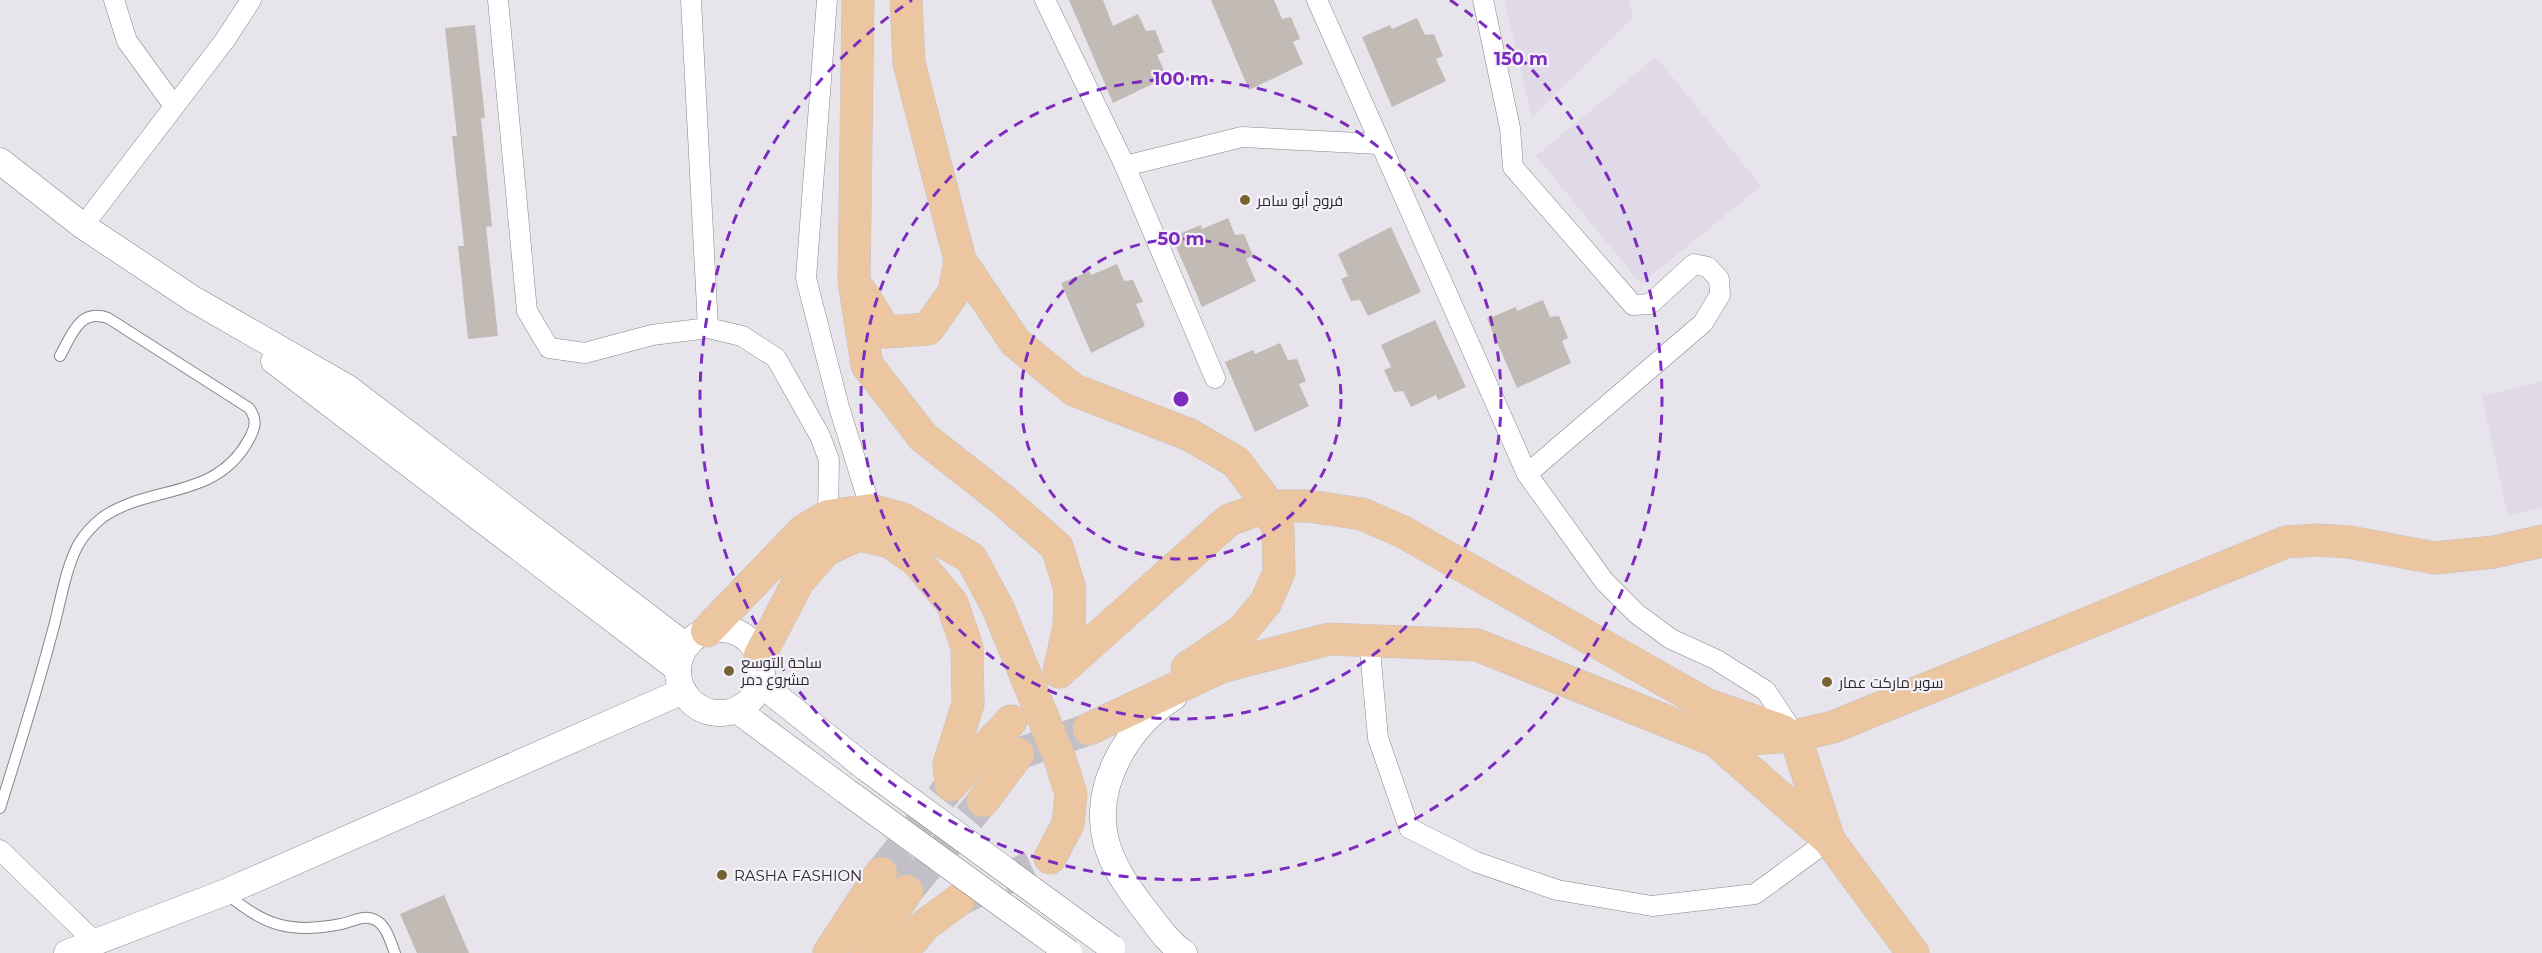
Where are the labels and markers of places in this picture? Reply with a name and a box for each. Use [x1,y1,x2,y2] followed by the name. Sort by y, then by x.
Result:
[1256,191,1343,212] place label: فروج أبو سامر
[1238,193,1252,207] marker: فروج أبو سامر
[1171,389,1191,409] centre of rings
[740,653,822,691] place label: ساحة التوسع مشروع دمر
[722,664,736,678] marker: ساحة التوسع مشروع دمر
[1838,673,1943,692] place label: سوبر ماركت عمار
[1820,675,1834,689] marker: سوبر ماركت عمار
[734,866,862,885] place label: RASHA FASHION
[715,868,729,882] marker: RASHA FASHION

